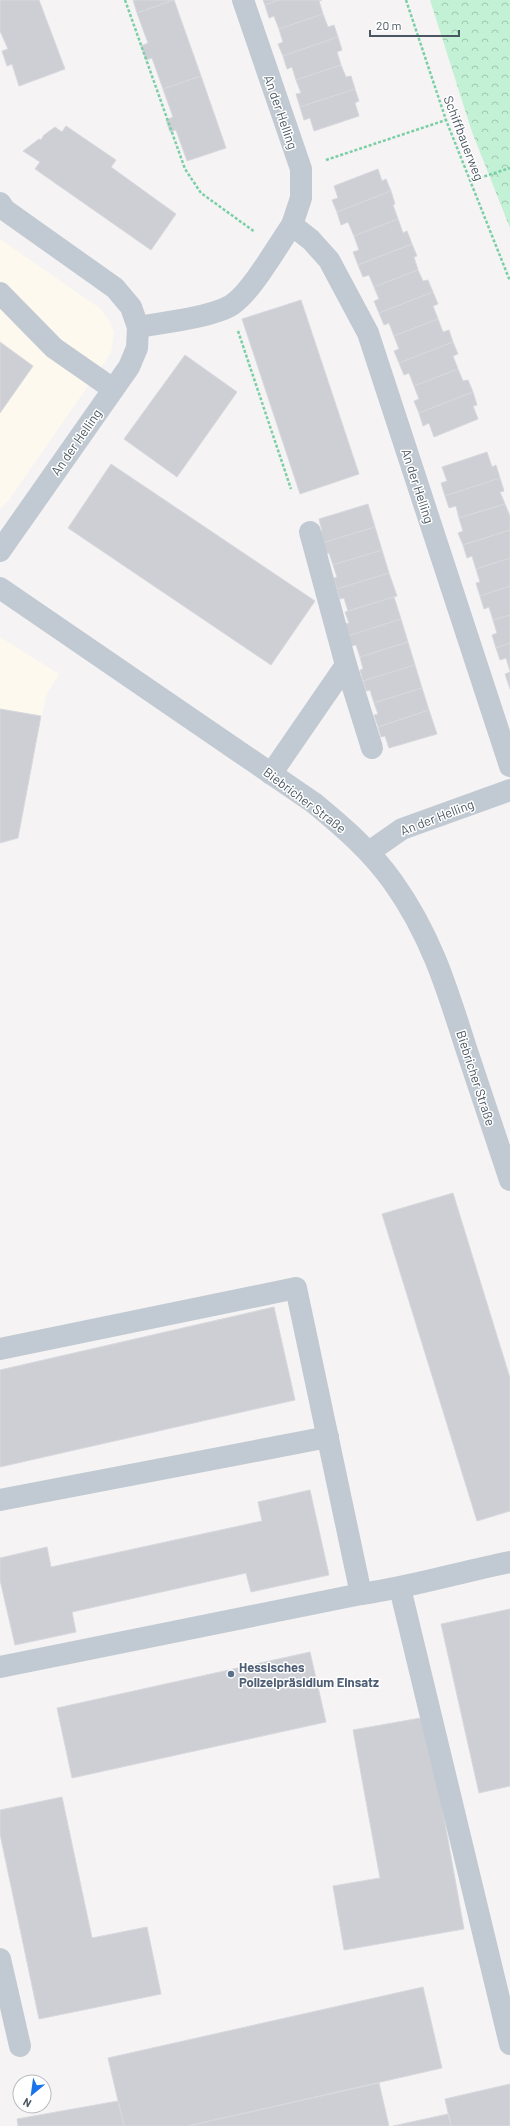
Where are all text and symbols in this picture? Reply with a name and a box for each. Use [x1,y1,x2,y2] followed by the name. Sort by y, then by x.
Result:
[370,12,459,38] scale bar
[376,18,402,32] text: 20 m
[261,73,301,151] street label: An der Helling
[440,93,488,183] street label: Schiffbauerweg
[47,406,105,478] street label: An der Helling
[398,447,438,525] street label: An der Helling
[261,764,350,836] street label: Biebricher Straße
[398,796,476,838] street label: An der Helling
[453,1028,499,1128] street label: Biebricher Straße
[239,1659,379,1690] place label: Hessisches Polizeipräsidium Einsatz
[226,1669,236,1679] marker: Hessisches Polizeipräsidium Einsatz
[12,2074,52,2114] north arrow
[21,2096,33,2111] text: N

